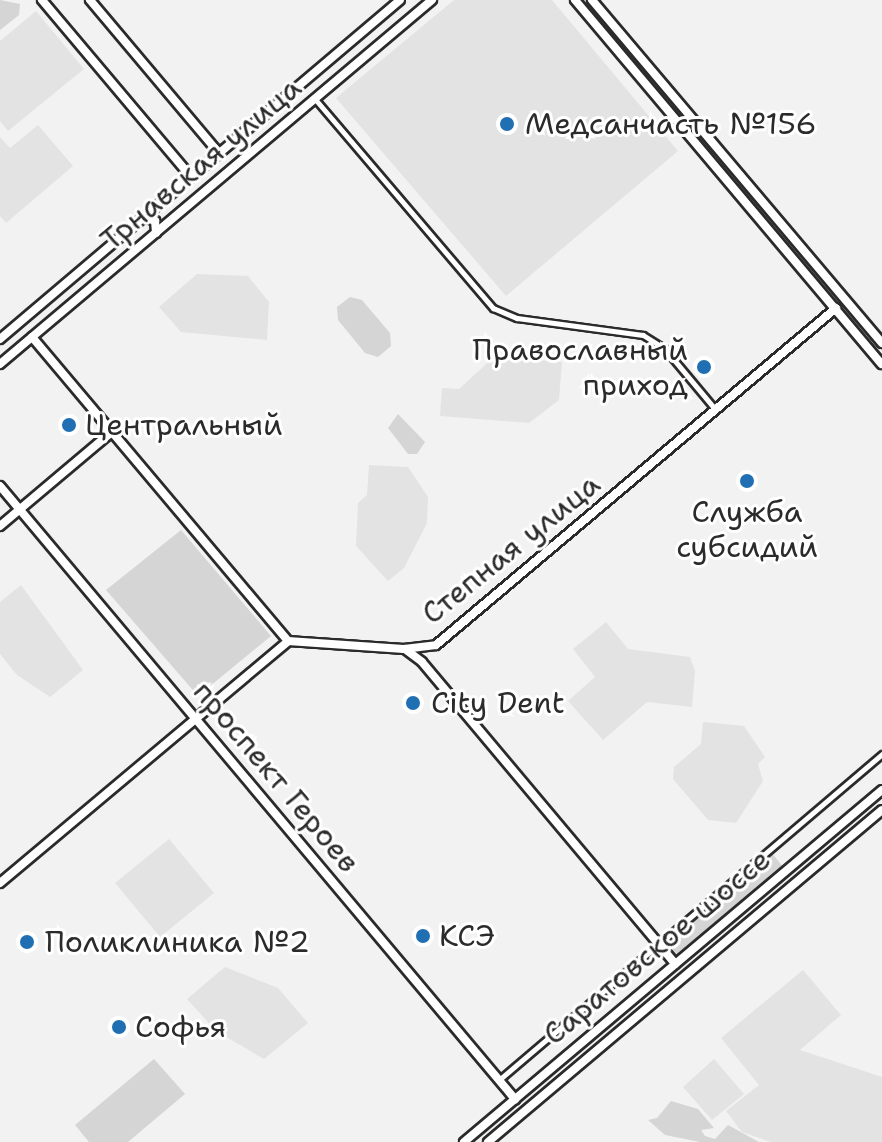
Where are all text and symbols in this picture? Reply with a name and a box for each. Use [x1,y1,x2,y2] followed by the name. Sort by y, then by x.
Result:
[93,70,309,258] street label: Трнавская улица
[525,106,817,142] place label: Медсанчасть №156
[496,113,518,135] marker: Медсанчасть №156
[472,332,688,402] place label: Православный приход
[695,358,713,376] marker: Православный приход
[85,407,283,443] place label: Центральный
[60,416,78,434] marker: Центральный
[415,466,607,632] street label: Степная улица
[738,472,756,490] marker: Служба субсидий
[676,494,818,564] place label: Служба субсидий
[186,674,366,880] street label: проспект Героев
[431,685,565,721] place label: City Dent
[402,692,424,714] marker: City Dent
[536,842,778,1052] street label: Саратовское шоссе
[439,918,495,954] place label: КСЭ
[45,924,310,960] place label: Поликлиника №2
[414,927,432,945] marker: КСЭ
[16,931,38,953] marker: Поликлиника №2
[135,1009,226,1045] place label: Софья
[110,1018,128,1036] marker: Софья

